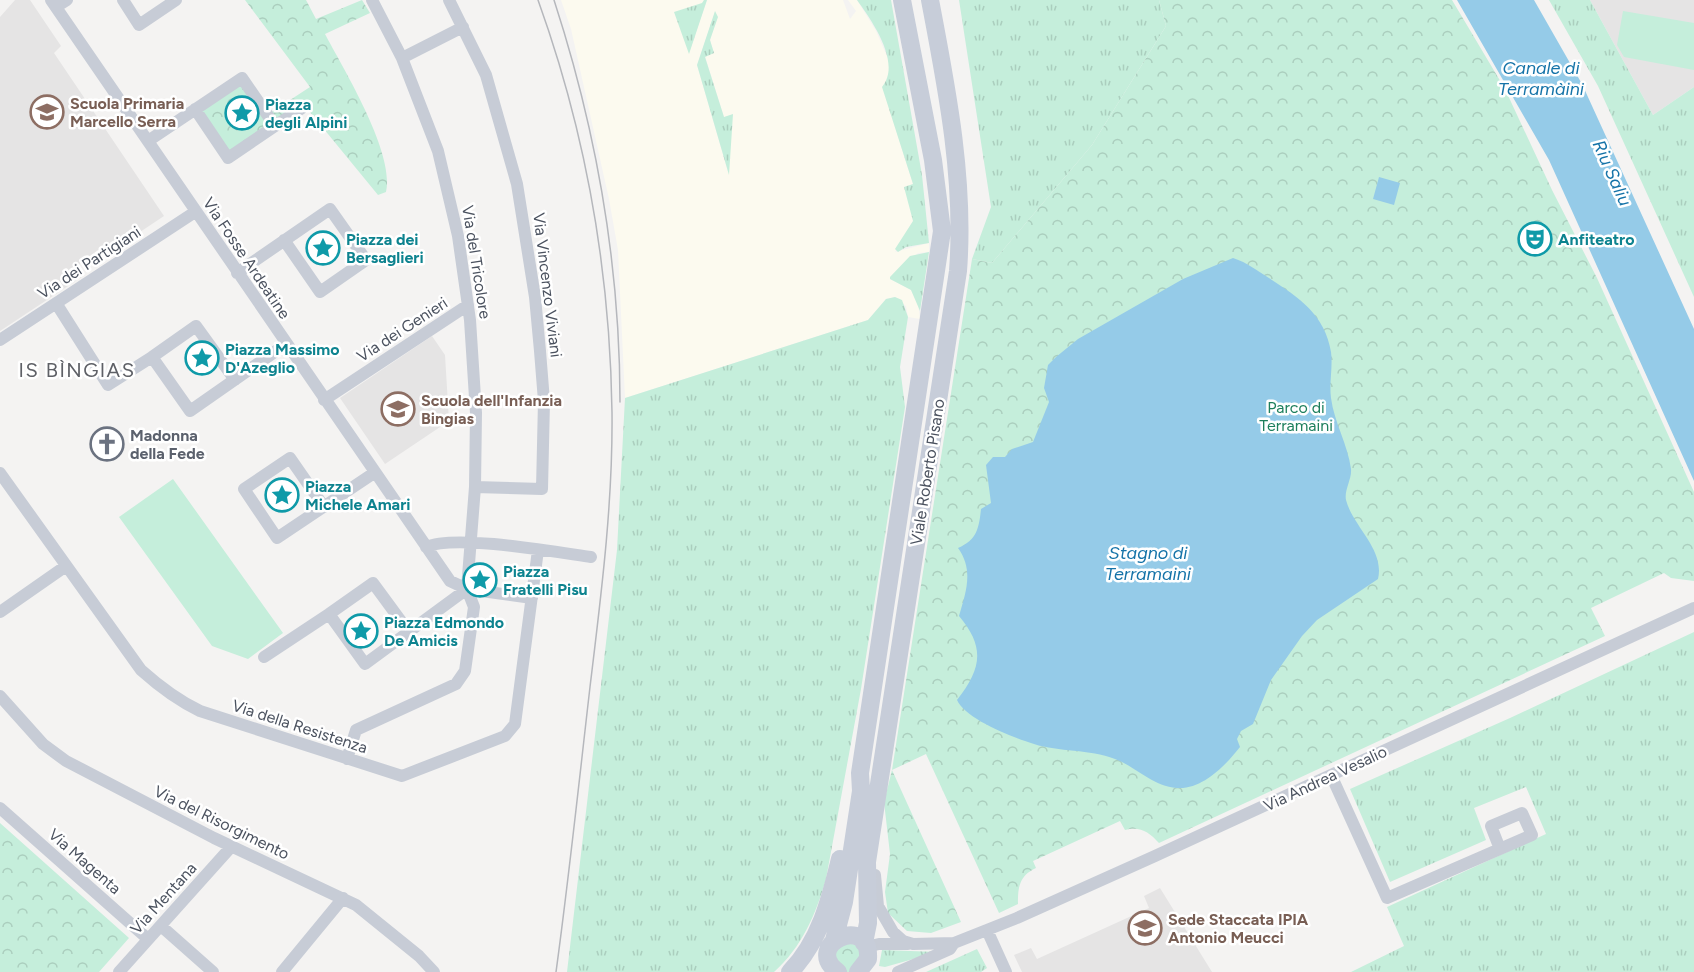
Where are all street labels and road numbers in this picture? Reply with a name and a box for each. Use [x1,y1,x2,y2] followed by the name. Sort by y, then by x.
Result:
[199,194,294,323] street label: Via Fosse Ardeatine
[458,204,495,320] street label: Via del Tricolore
[529,212,566,359] street label: Via Vincenzo Viviani
[34,222,144,303] street label: Via dei Partigiani
[353,293,451,366] street label: Via dei Genieri
[907,397,948,547] street label: Viale Roberto Pisano
[230,696,370,757] street label: Via della Resistenza
[1261,742,1390,815] street label: Via Andrea Vesalio
[151,781,292,863] street label: Via del Risorgimento
[45,825,125,898] street label: Via Magenta
[126,859,200,938] street label: Via Mentana

